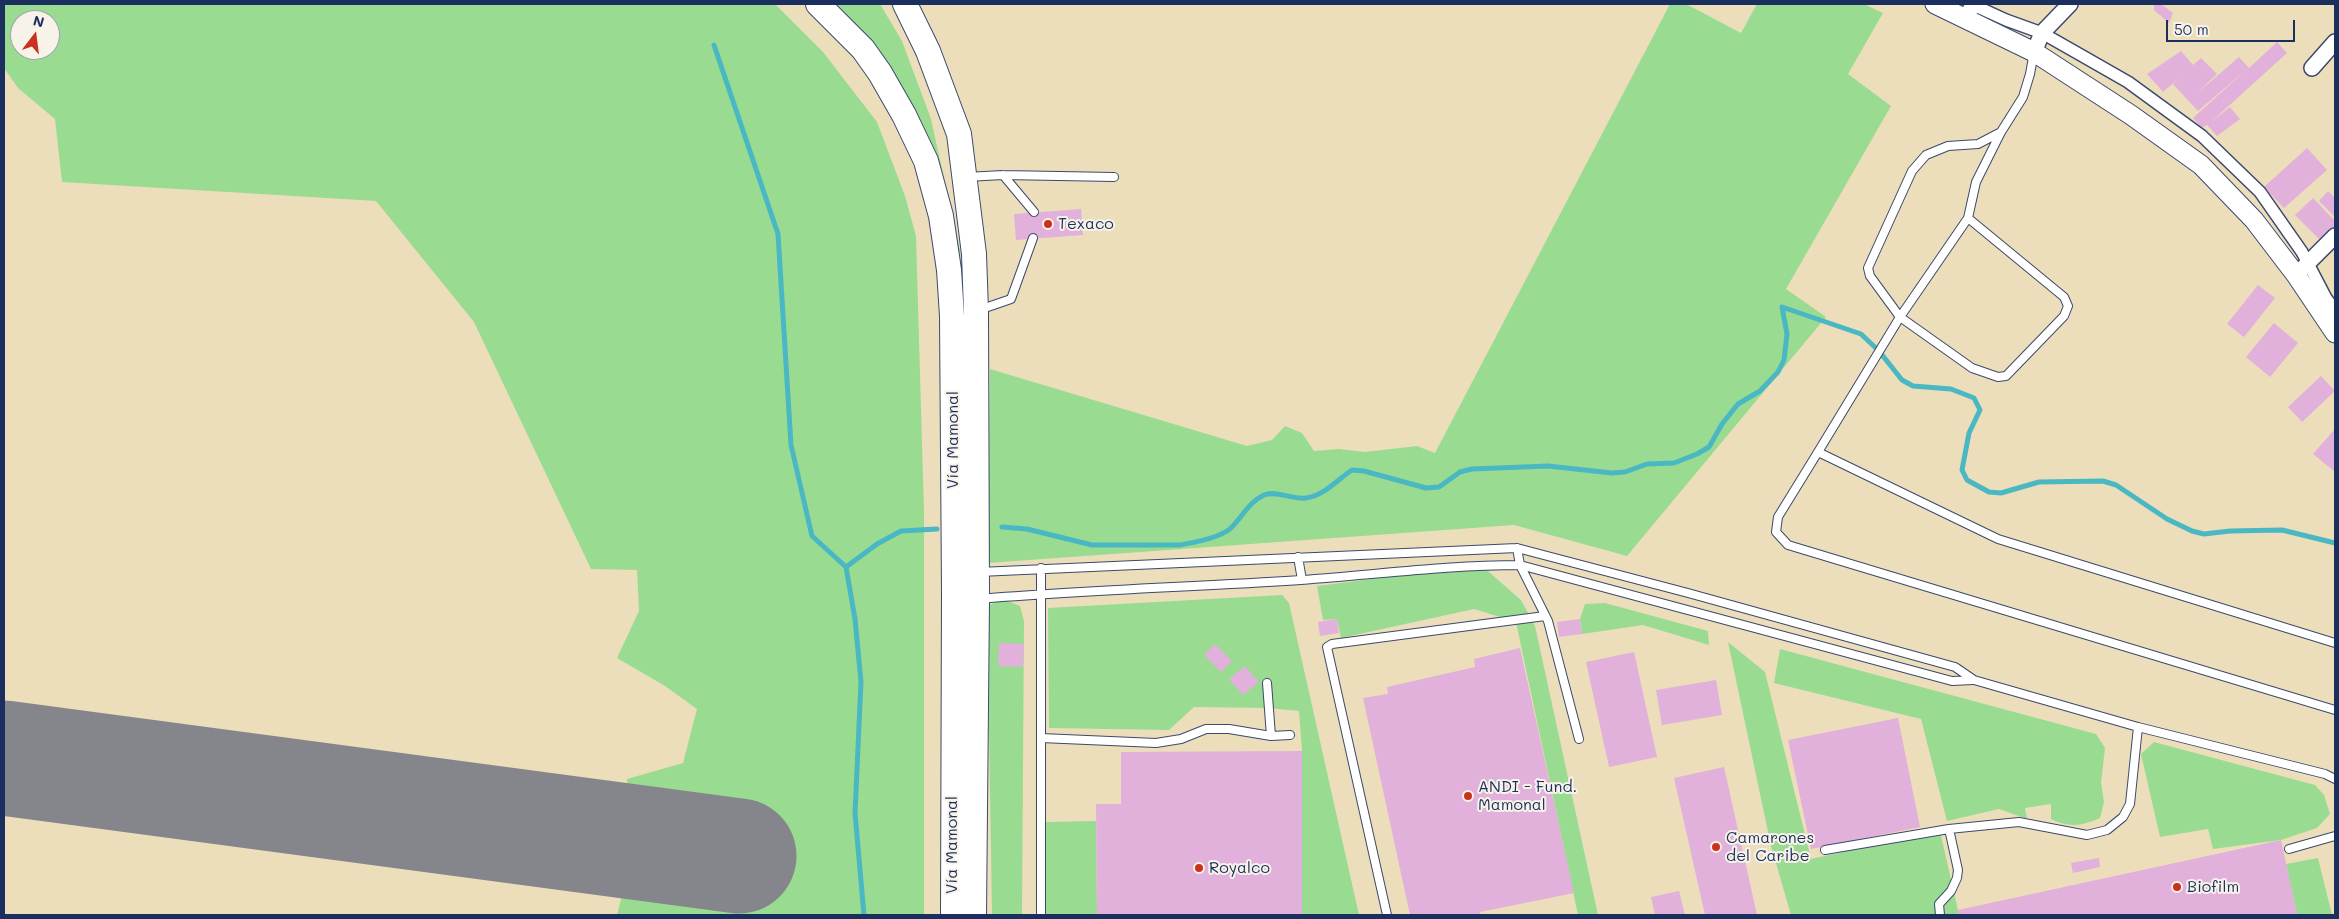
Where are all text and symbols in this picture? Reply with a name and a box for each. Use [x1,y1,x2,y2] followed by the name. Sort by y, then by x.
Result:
[10,10,60,60] north arrow
[31,10,46,32] text: N
[2169,10,2298,42] scale bar
[2174,19,2209,39] text: 50 m
[1058,214,1114,234] place label: Texaco
[1042,218,1054,230] marker: Texaco
[943,391,963,489] street label: Vía Mamonal
[1478,777,1577,815] place label: ANDI - Fund. Mamonal
[1462,790,1474,802] marker: ANDI - Fund. Mamonal
[942,796,962,894] street label: Vía Mamonal
[1726,828,1814,866] place label: Camarones del Caribe
[1710,841,1722,853] marker: Camarones del Caribe
[1209,858,1270,878] place label: Royalco
[1193,862,1205,874] marker: Royalco
[2187,877,2239,897] place label: Biofilm
[2171,881,2183,893] marker: Biofilm

